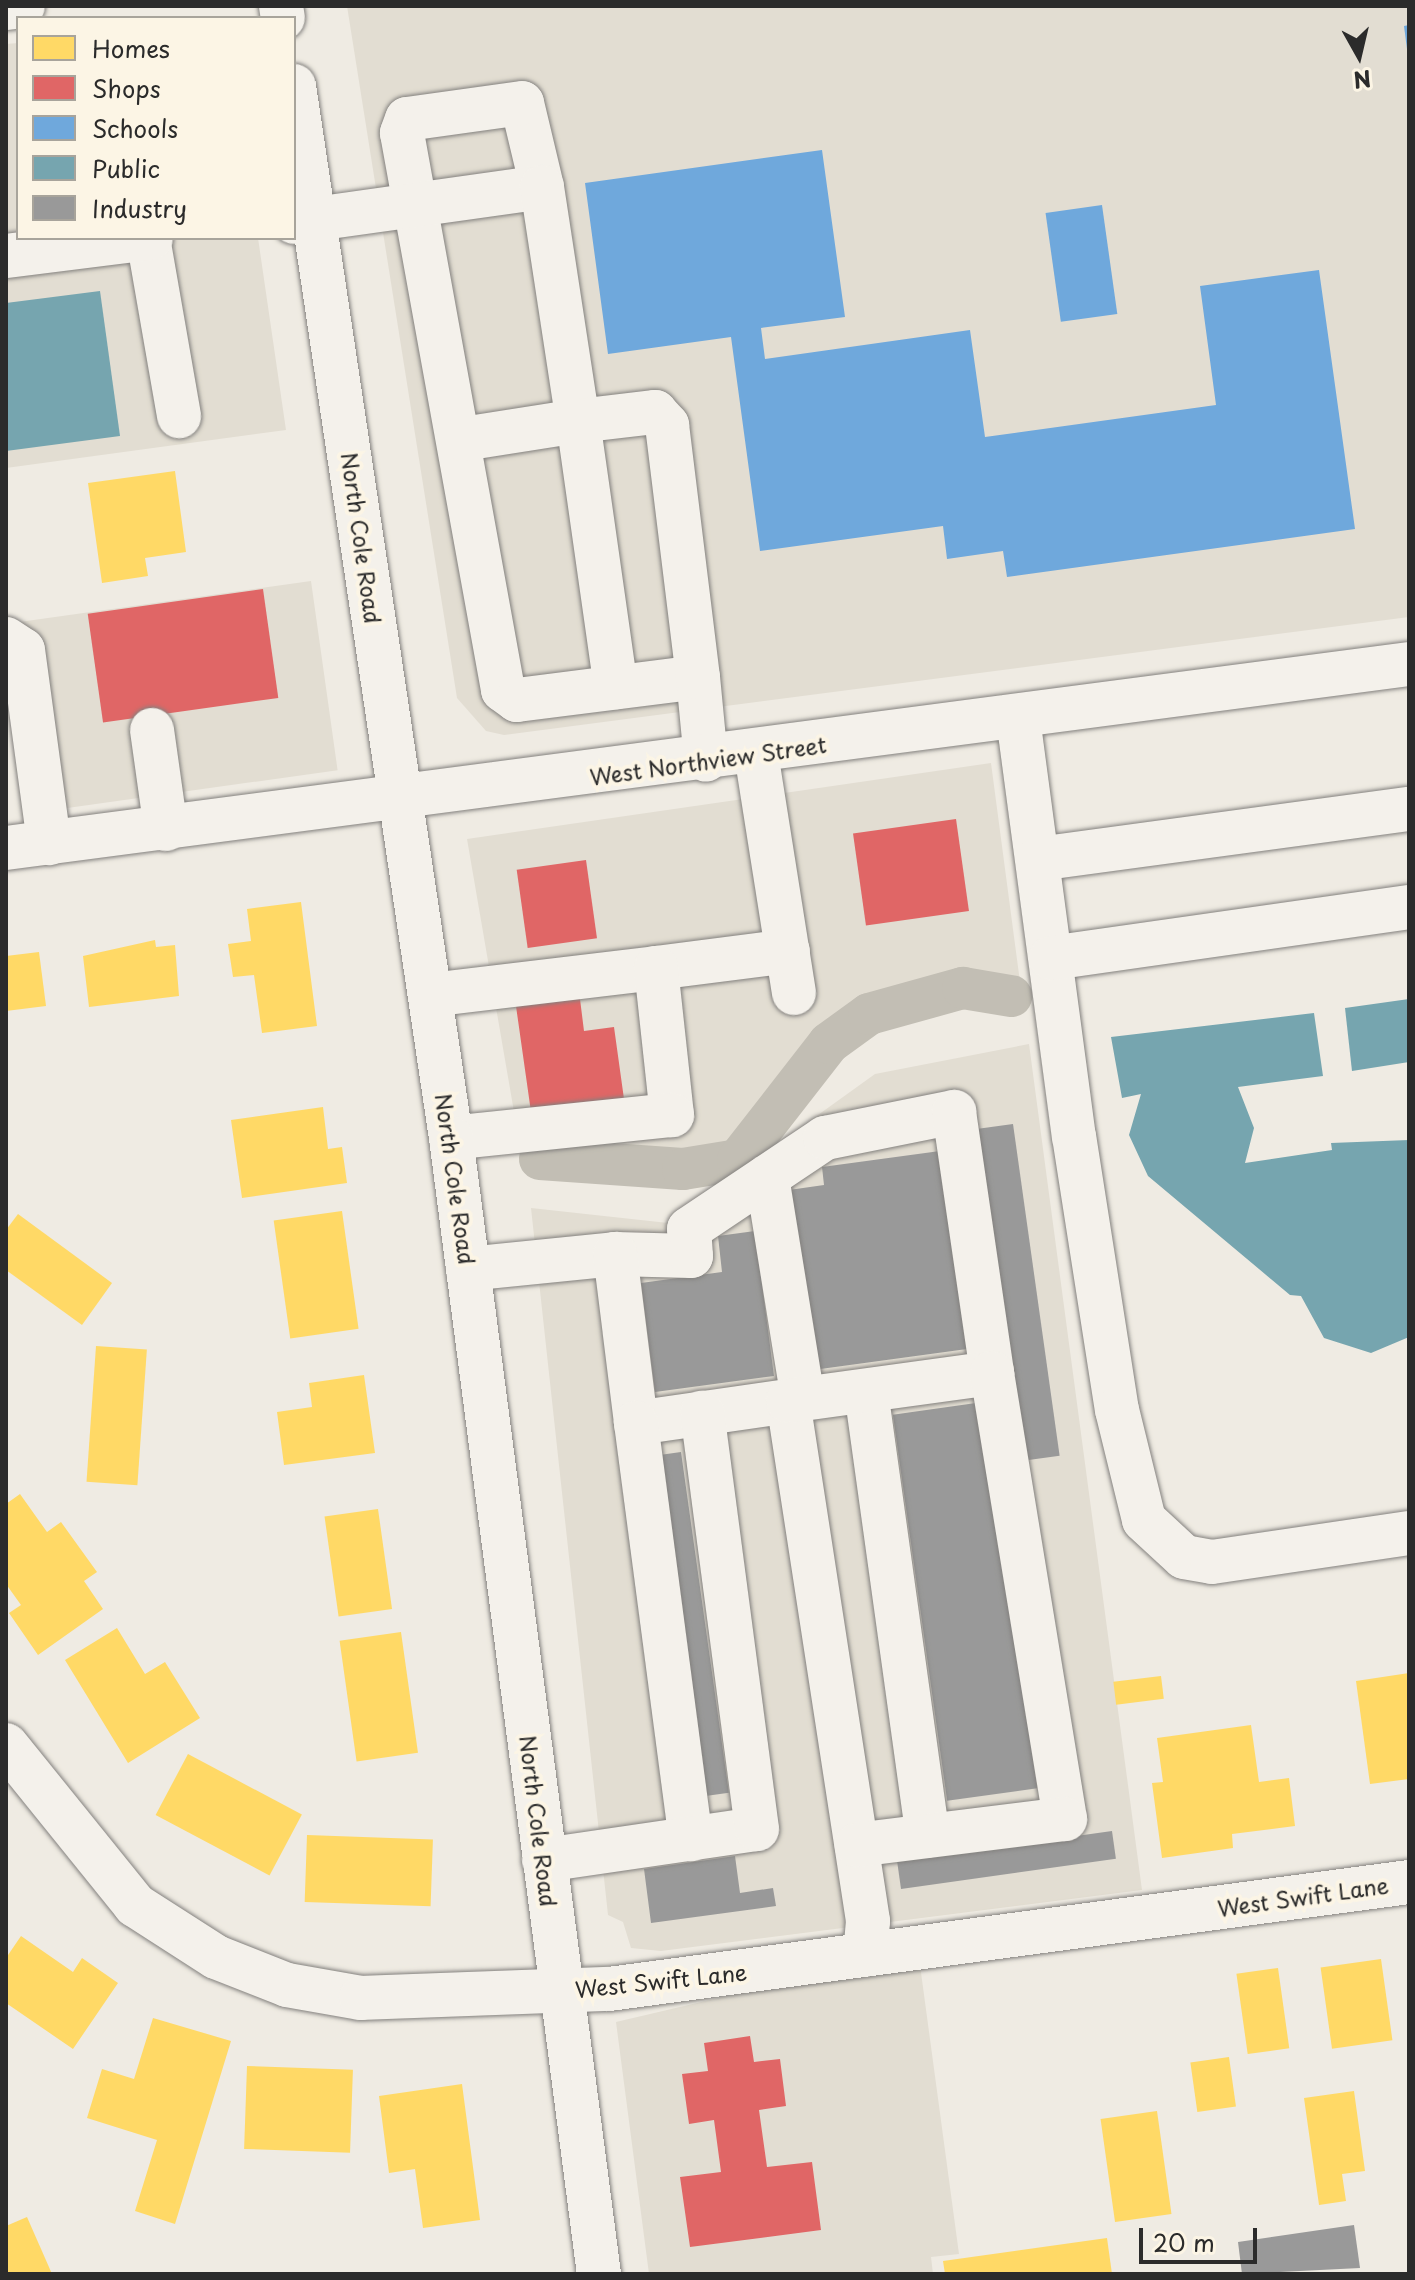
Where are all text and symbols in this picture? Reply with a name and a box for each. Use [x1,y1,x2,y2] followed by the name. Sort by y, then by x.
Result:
[16,16,296,240] legend
[1319,16,1399,96] north arrow
[92,30,170,66] text: Homes
[1351,63,1373,98] text: N
[92,70,161,106] text: Shops
[92,110,178,146] text: Schools
[92,150,160,186] text: Public
[92,190,187,226] text: Industry
[337,449,387,627] street label: North Cole Road
[589,730,827,790] street label: West Northview Street
[431,1090,481,1268] street label: North Cole Road
[515,1732,563,1910] street label: North Cole Road
[1215,1871,1391,1921] street label: West Swift Lane
[573,1958,749,2002] street label: West Swift Lane
[1143,2212,1261,2262] scale bar
[1153,2224,1215,2260] text: 20 m

